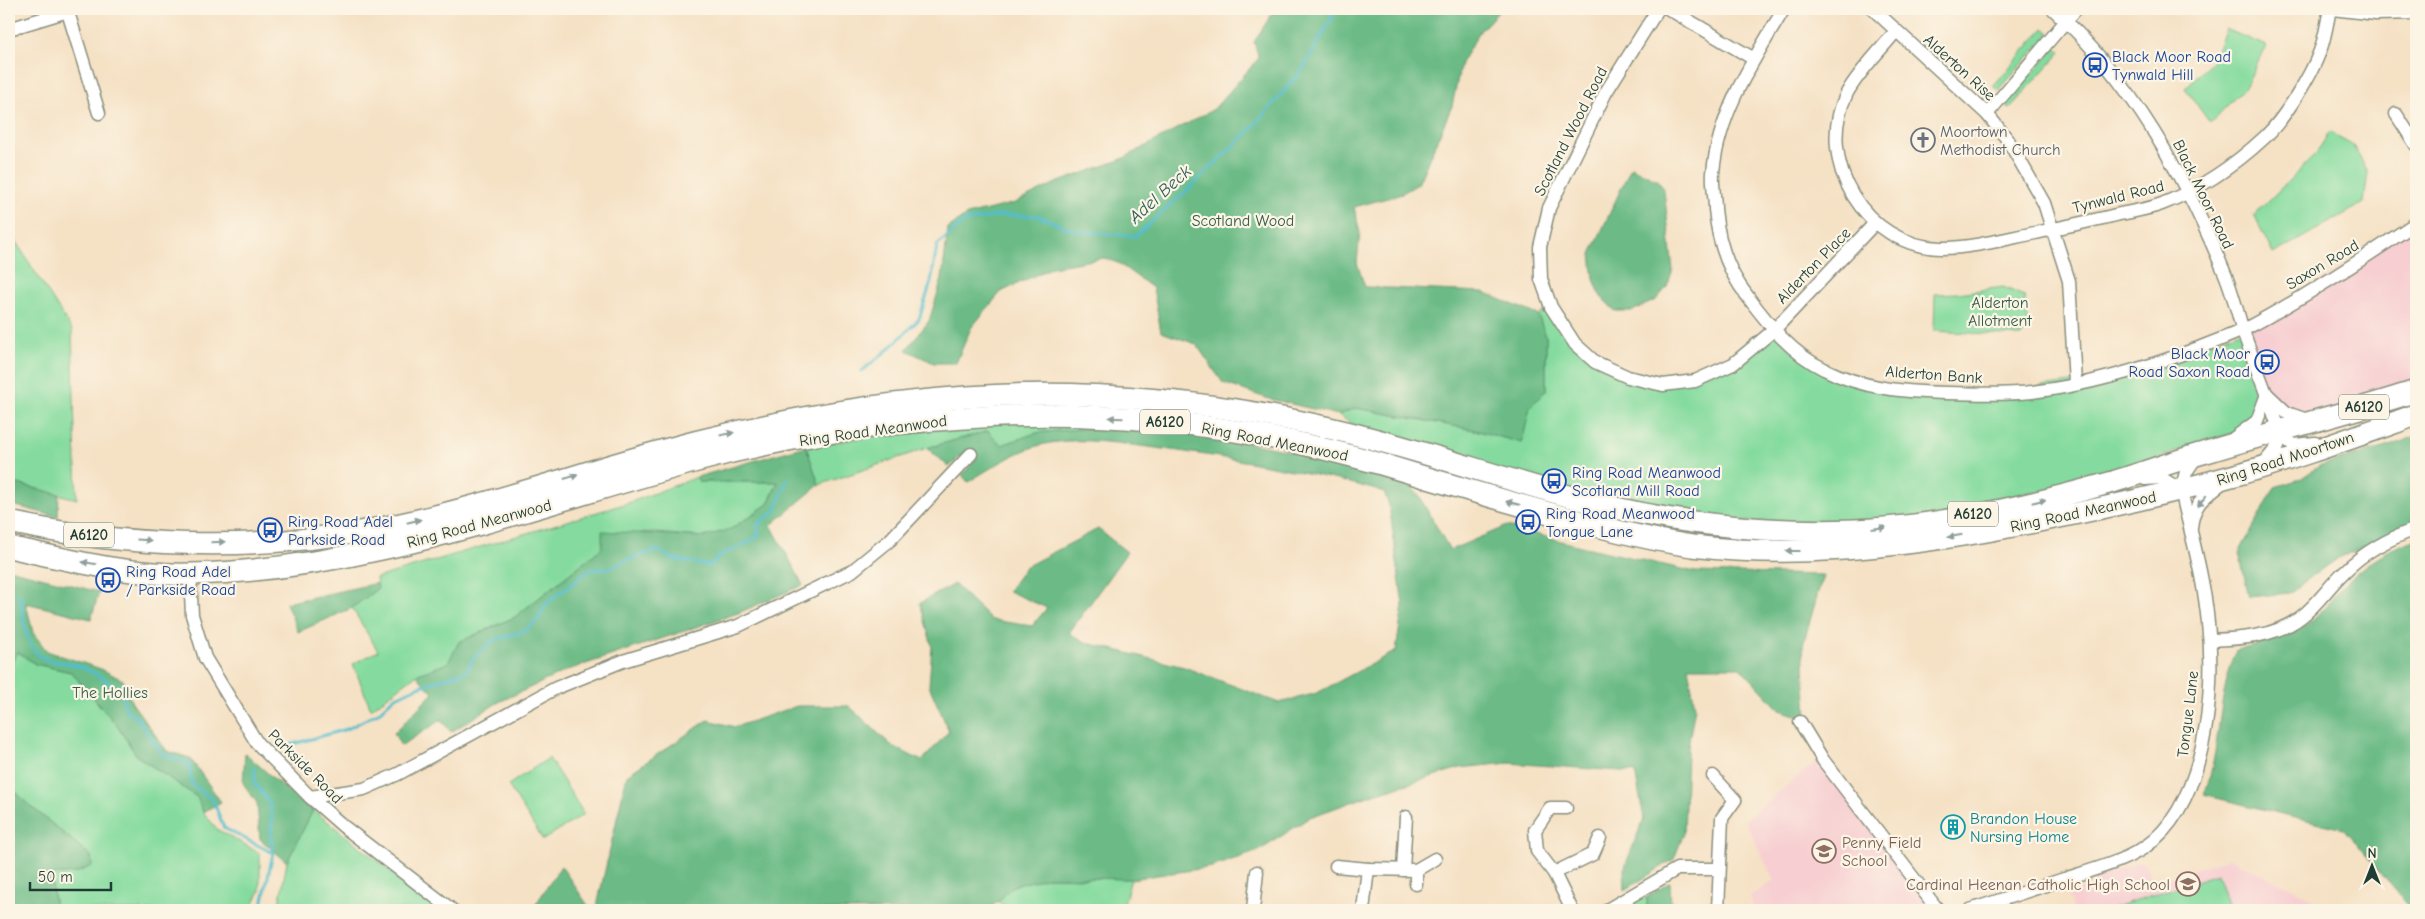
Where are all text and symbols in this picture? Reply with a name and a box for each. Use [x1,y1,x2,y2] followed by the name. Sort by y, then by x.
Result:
[1920,31,1999,105] street label: Alderton Rise
[2112,48,2231,84] place label: Black Moor Road Tynwald Hill
[2082,52,2108,78] bus stop icon: Black Moor Road Tynwald Hill
[1531,64,1611,199] street label: Scotland Wood Road
[1940,123,2060,159] place label: Moortown Methodist Church
[1910,127,1936,153] church icon: Moortown Methodist Church
[2169,137,2237,252] street label: Black Moor Road
[1124,161,1196,229] water label: Adel Beck
[2071,177,2166,217] street label: Tynwald Road
[1192,212,1294,230] park label: Scotland Wood
[1773,224,1855,308] street label: Alderton Place
[2283,236,2362,294] street label: Saxon Road
[1968,294,2032,330] park label: Alderton Allotment
[2129,345,2251,381] place label: Black Moor Road Saxon Road
[2254,349,2280,375] bus stop icon: Black Moor Road Saxon Road
[1885,363,1983,387] street label: Alderton Bank
[2339,394,2389,420] road number: A6120
[1140,410,1190,434] road number: A6120
[798,412,948,450] street label: Ring Road Meanwood
[1108,413,1124,421] one-way arrow
[1200,419,1350,465] street label: Ring Road Meanwood
[2214,428,2356,490] street label: Ring Road Moortown
[720,430,736,438] one-way arrow
[1572,464,1721,500] place label: Ring Road Meanwood Scotland Mill Road
[1541,468,1567,494] bus stop icon: Ring Road Meanwood Scotland Mill Road
[563,473,578,481] one-way arrow
[2008,488,2158,536] street label: Ring Road Meanwood
[2197,494,2208,507] one-way arrow
[405,496,554,552] street label: Ring Road Meanwood
[2032,497,2047,505] one-way arrow
[1505,499,1520,507] one-way arrow
[1948,502,1998,526] road number: A6120
[1546,505,1695,541] place label: Ring Road Meanwood Tongue Lane
[1515,509,1541,535] bus stop icon: Ring Road Meanwood Tongue Lane
[288,513,393,549] place label: Ring Road Adel Parkside Road
[257,517,283,543] bus stop icon: Ring Road Adel Parkside Road
[407,517,422,525] one-way arrow
[64,522,114,548] road number: A6120
[1872,524,1888,532] one-way arrow
[1946,533,1962,541] one-way arrow
[136,537,152,545] one-way arrow
[210,538,226,546] one-way arrow
[1785,547,1801,555] one-way arrow
[81,559,97,567] one-way arrow
[126,563,236,599] place label: Ring Road Adel / Parkside Road
[95,567,121,593] bus stop icon: Ring Road Adel / Parkside Road
[2174,670,2202,758] street label: Tongue Lane
[72,684,148,702] park label: The Hollies
[265,726,346,807] street label: Parkside Road
[1970,810,2077,846] place label: Brandon House Nursing Home
[1940,814,1966,840] building icon: Brandon House Nursing Home
[1842,834,1921,870] place label: Penny Field School
[1811,838,1837,864] school or university icon: Penny Field School
[2348,842,2398,892] north arrow
[2367,845,2377,862] text: N
[30,859,111,891] scale bar
[38,868,73,886] text: 50 m
[2175,871,2201,897] school or university icon: Cardinal Heenan Catholic High School
[1906,876,2170,894] place label: Cardinal Heenan Catholic High School

